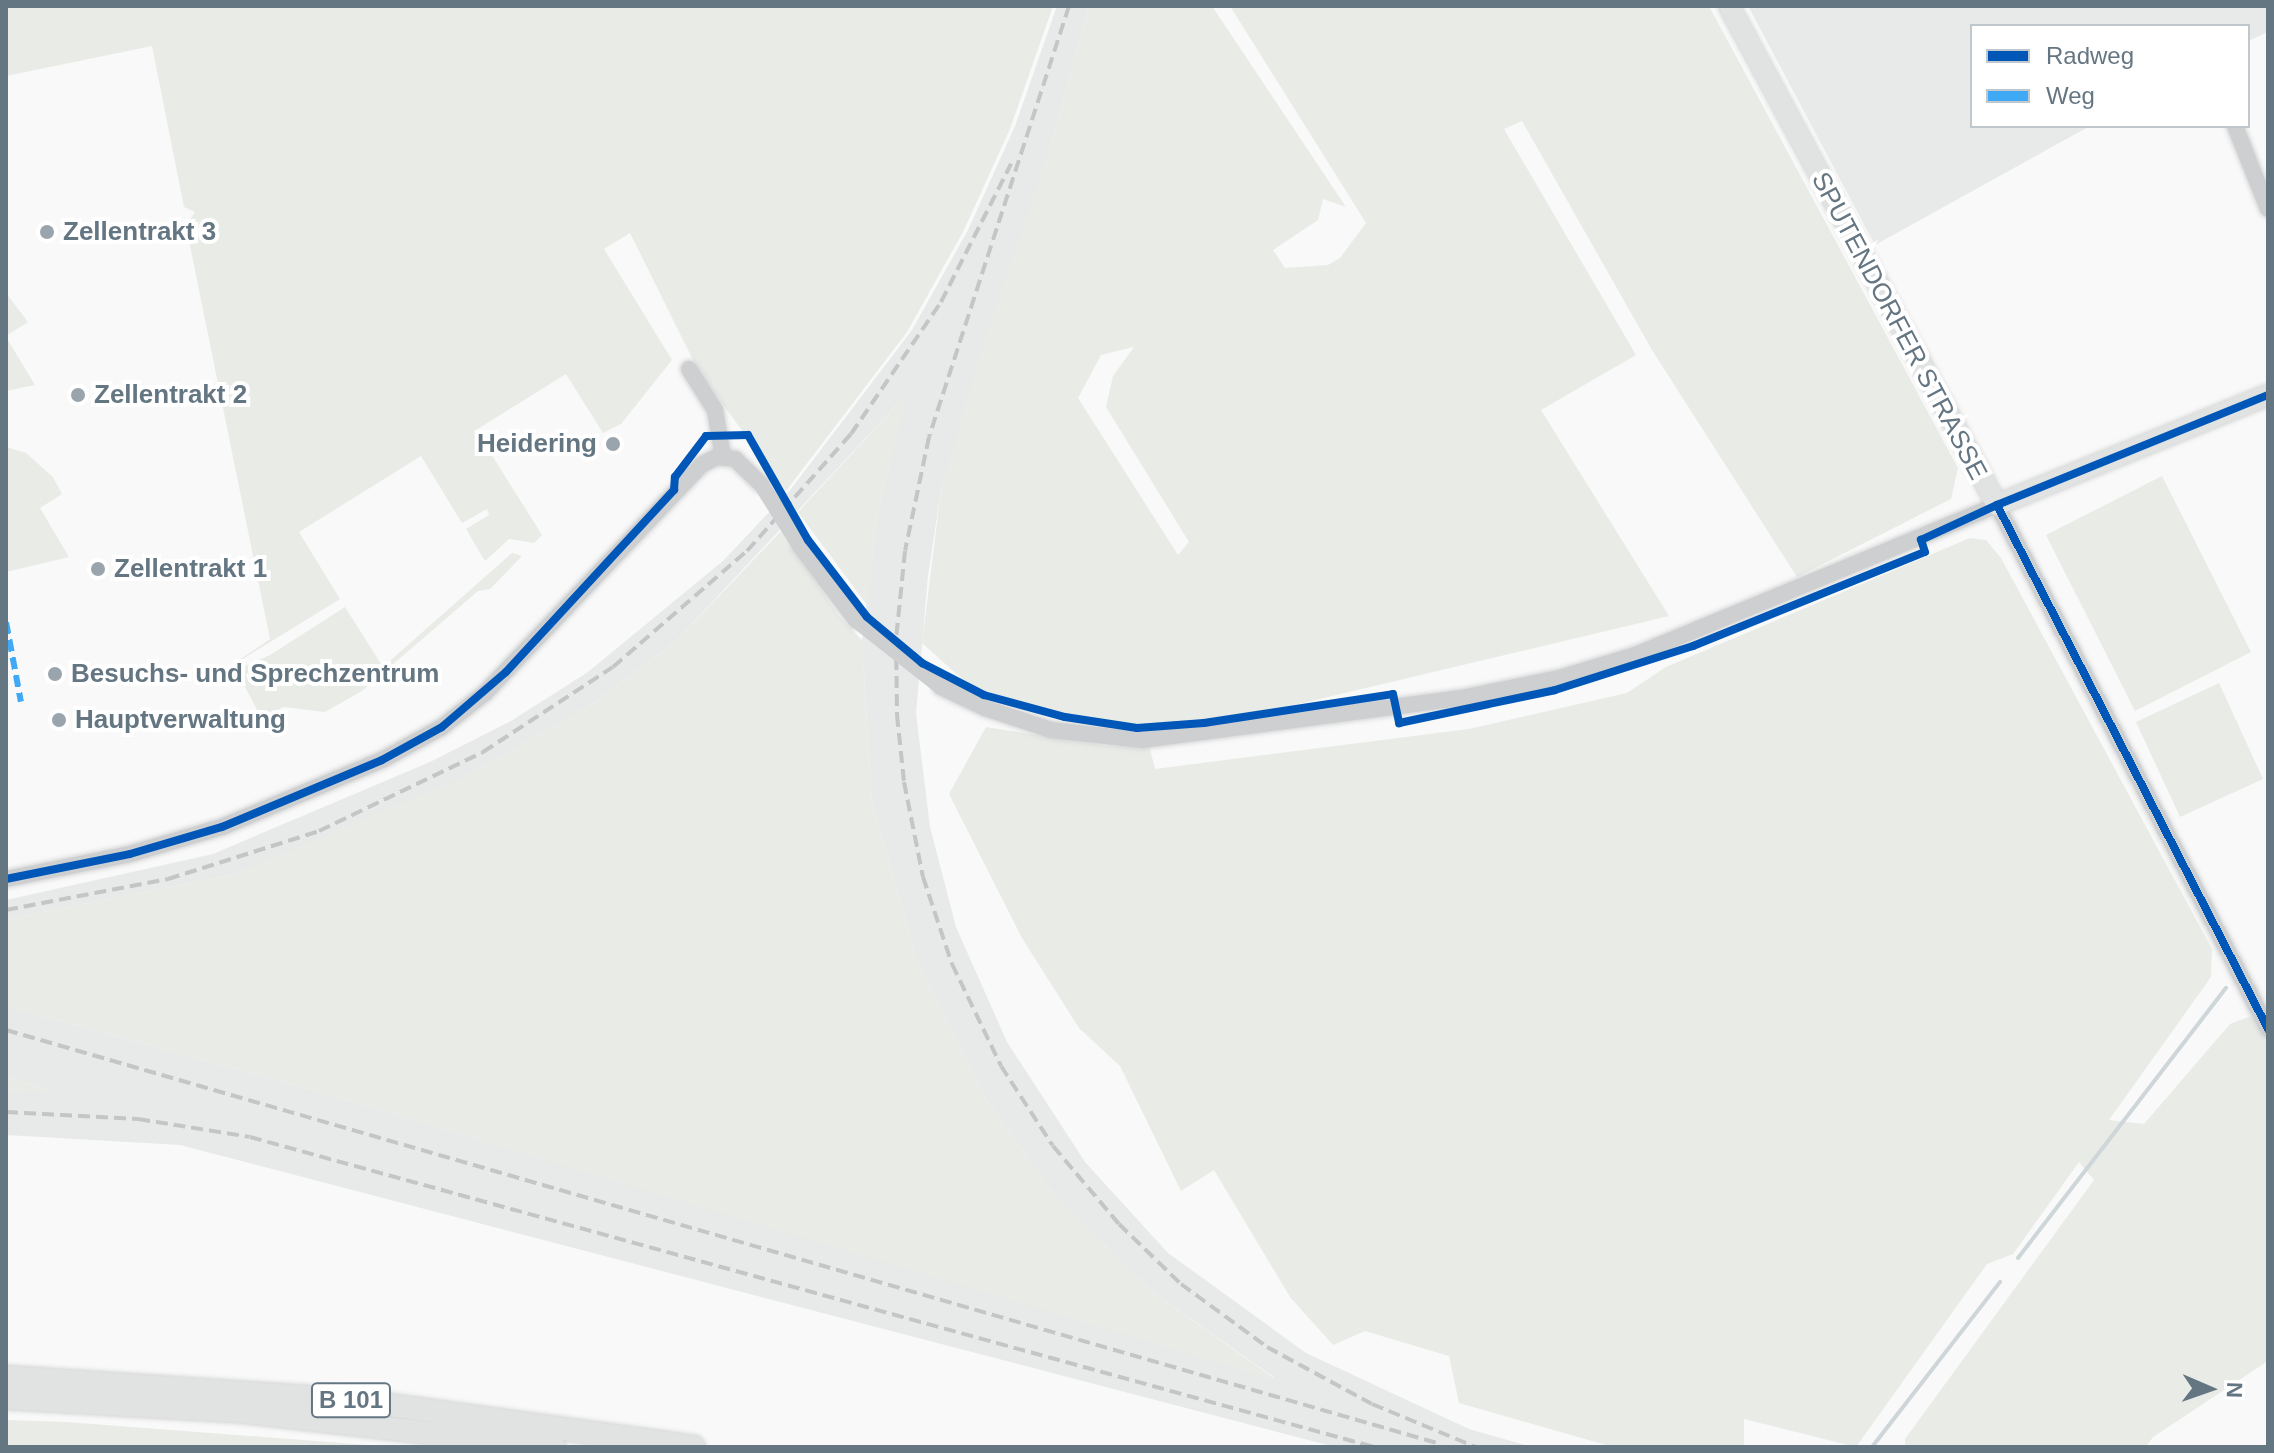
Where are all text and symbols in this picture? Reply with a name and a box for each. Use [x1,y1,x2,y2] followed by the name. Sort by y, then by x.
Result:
[1970,24,2250,128] legend
[2046,42,2134,69] text: Radweg
[2046,82,2095,109] text: Weg
[1805,167,1993,485] street label: SPUTENDORFER STRASSE
[63,216,216,248] place label: Zellentrakt 3
[38,223,56,241] marker: Zellentrakt 3
[94,379,247,411] place label: Zellentrakt 2
[69,386,87,404] marker: Zellentrakt 2
[477,428,597,460] place label: Heidering
[604,435,622,453] marker: Heidering
[114,553,267,585] place label: Zellentrakt 1
[89,560,107,578] marker: Zellentrakt 1
[71,658,439,690] place label: Besuchs- und Sprechzentrum
[46,665,64,683] marker: Besuchs- und Sprechzentrum
[75,704,286,736] place label: Hauptverwaltung
[50,711,68,729] marker: Hauptverwaltung
[2170,1349,2250,1429] north arrow
[309,1380,393,1420] road number: B 101
[2222,1381,2247,1398] text: N

